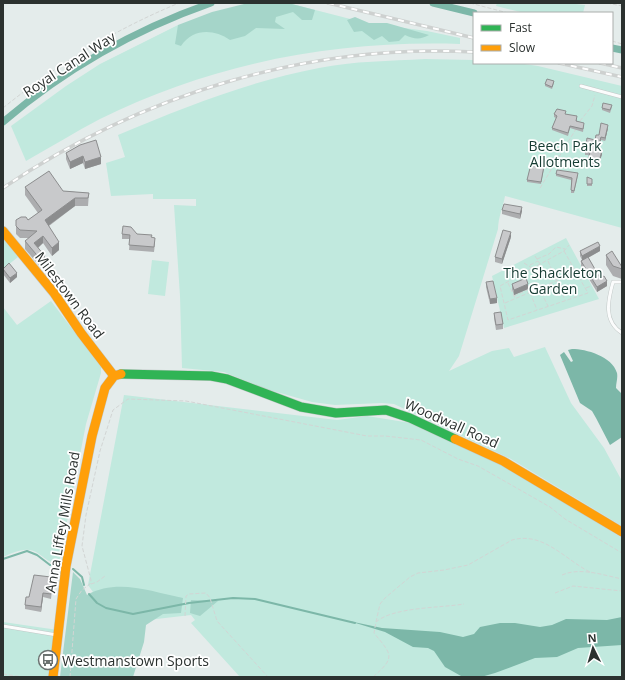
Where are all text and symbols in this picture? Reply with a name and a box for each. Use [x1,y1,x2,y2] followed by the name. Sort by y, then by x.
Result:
[473,12,613,64] legend
[509,19,532,36] text: Fast
[19,26,120,101] street label: Royal Canal Way
[509,39,536,56] text: Slow
[529,136,602,171] park label: Beech Park Allotments
[31,248,109,342] street label: Milestown Road
[503,263,603,298] park label: The Shackleton Garden
[402,394,502,452] street label: Woodwall Road
[40,450,84,594] street label: Anna Liffey Mills Road
[573,628,613,668] north arrow
[587,630,597,645] text: N
[37,649,59,671] bus stop icon: Westmanstown Sports
[62,651,209,670] place label: Westmanstown Sports

